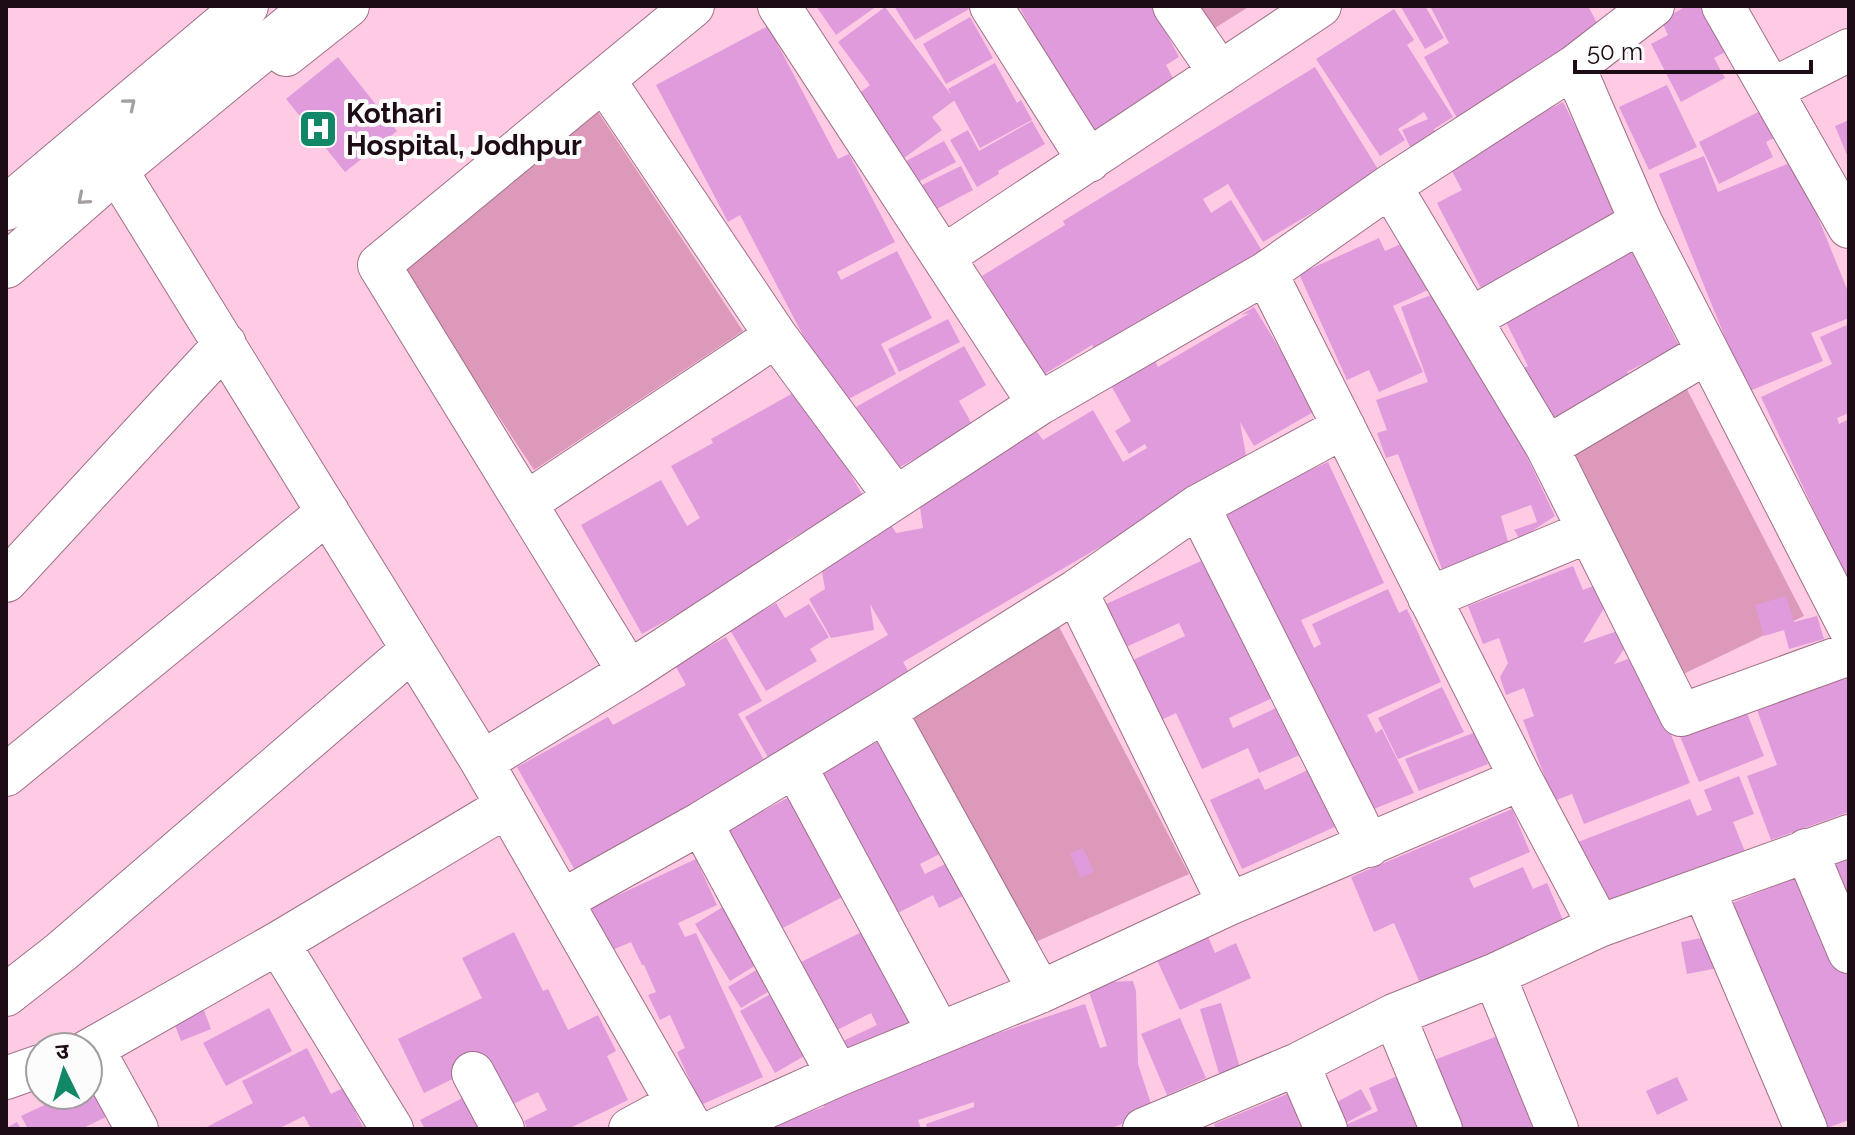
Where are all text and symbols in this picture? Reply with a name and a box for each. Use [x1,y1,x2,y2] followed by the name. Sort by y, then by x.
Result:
[1575,24,1811,74] scale bar
[1587,37,1643,66] text: 50 m
[346,97,582,162] place label: Kothari Hospital, Jodhpur
[121,99,135,114] one-way arrow
[297,108,339,150] hospital icon: Kothari Hospital, Jodhpur
[77,189,92,204] one-way arrow
[24,1031,104,1111] north arrow
[55,1037,71,1065] text: उ

